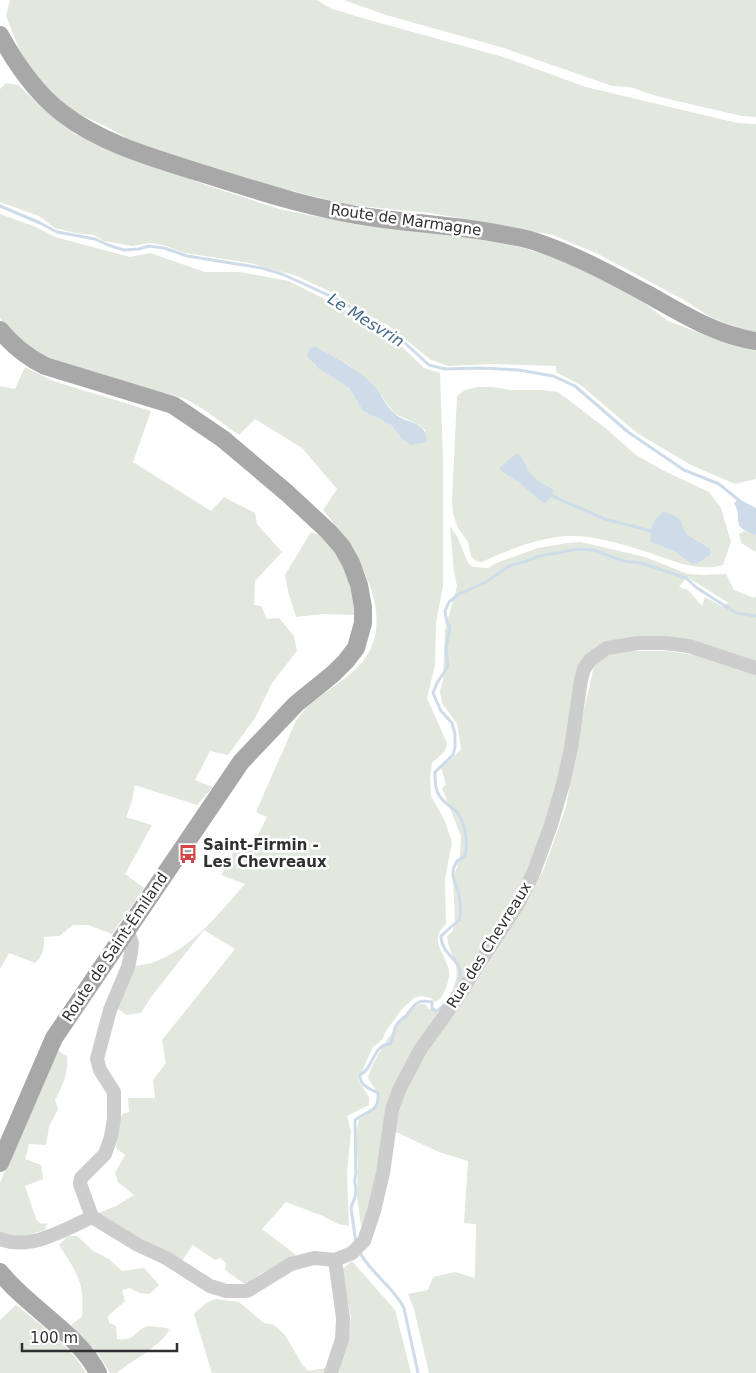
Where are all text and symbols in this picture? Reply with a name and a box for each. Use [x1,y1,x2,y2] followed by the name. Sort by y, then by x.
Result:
[330,201,482,239] street label: Route de Marmagne
[324,289,408,351] water label: Le Mesvrin
[203,836,327,871] place label: Saint-Firmin - Les Chevreaux
[177,843,199,865] bus stop icon: Saint-Firmin - Les Chevreaux
[57,868,172,1025] street label: Route de Saint-Émiland
[443,879,535,1011] street label: Rue des Chevreaux
[22,1320,178,1352] scale bar
[30,1329,78,1347] text: 100 m

